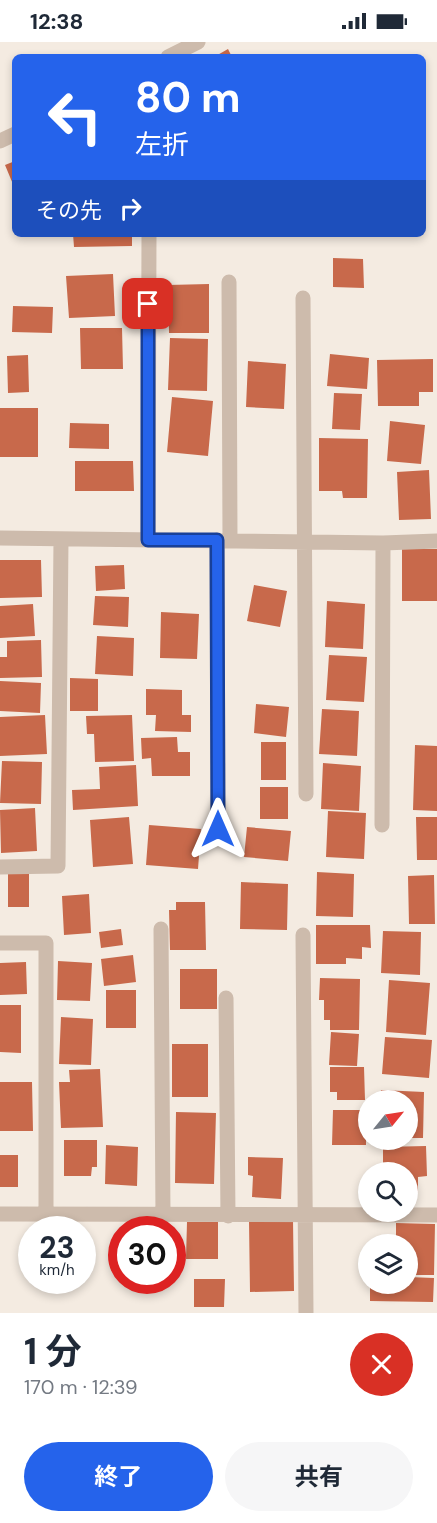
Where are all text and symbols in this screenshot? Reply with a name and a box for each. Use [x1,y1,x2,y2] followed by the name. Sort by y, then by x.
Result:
[30,7,83,36] text: 12:38
[135,70,241,125] text: 80 m
[36,78,114,156] icon: left
[135,127,189,162] text: 左折
[114,192,147,225] icon: right
[36,196,102,225] text: その先
[122,278,173,329] pin
[131,287,164,320] icon: arrive
[186,797,250,861] position arrow
[358,1090,418,1150] north arrow
[358,1090,418,1294] map controls
[358,1162,418,1222] button: search
[108,1216,186,1294] speed limit sign: 30
[39,1228,75,1267] text: 23
[358,1234,418,1294] button: layers
[39,1260,75,1280] text: km/h
[24,1328,82,1375] text: 1 分
[350,1333,413,1396] button: close
[24,1374,138,1400] text: 170 m · 12:39
[24,1442,213,1511] button: 終了
[225,1442,413,1511] button: 共有

